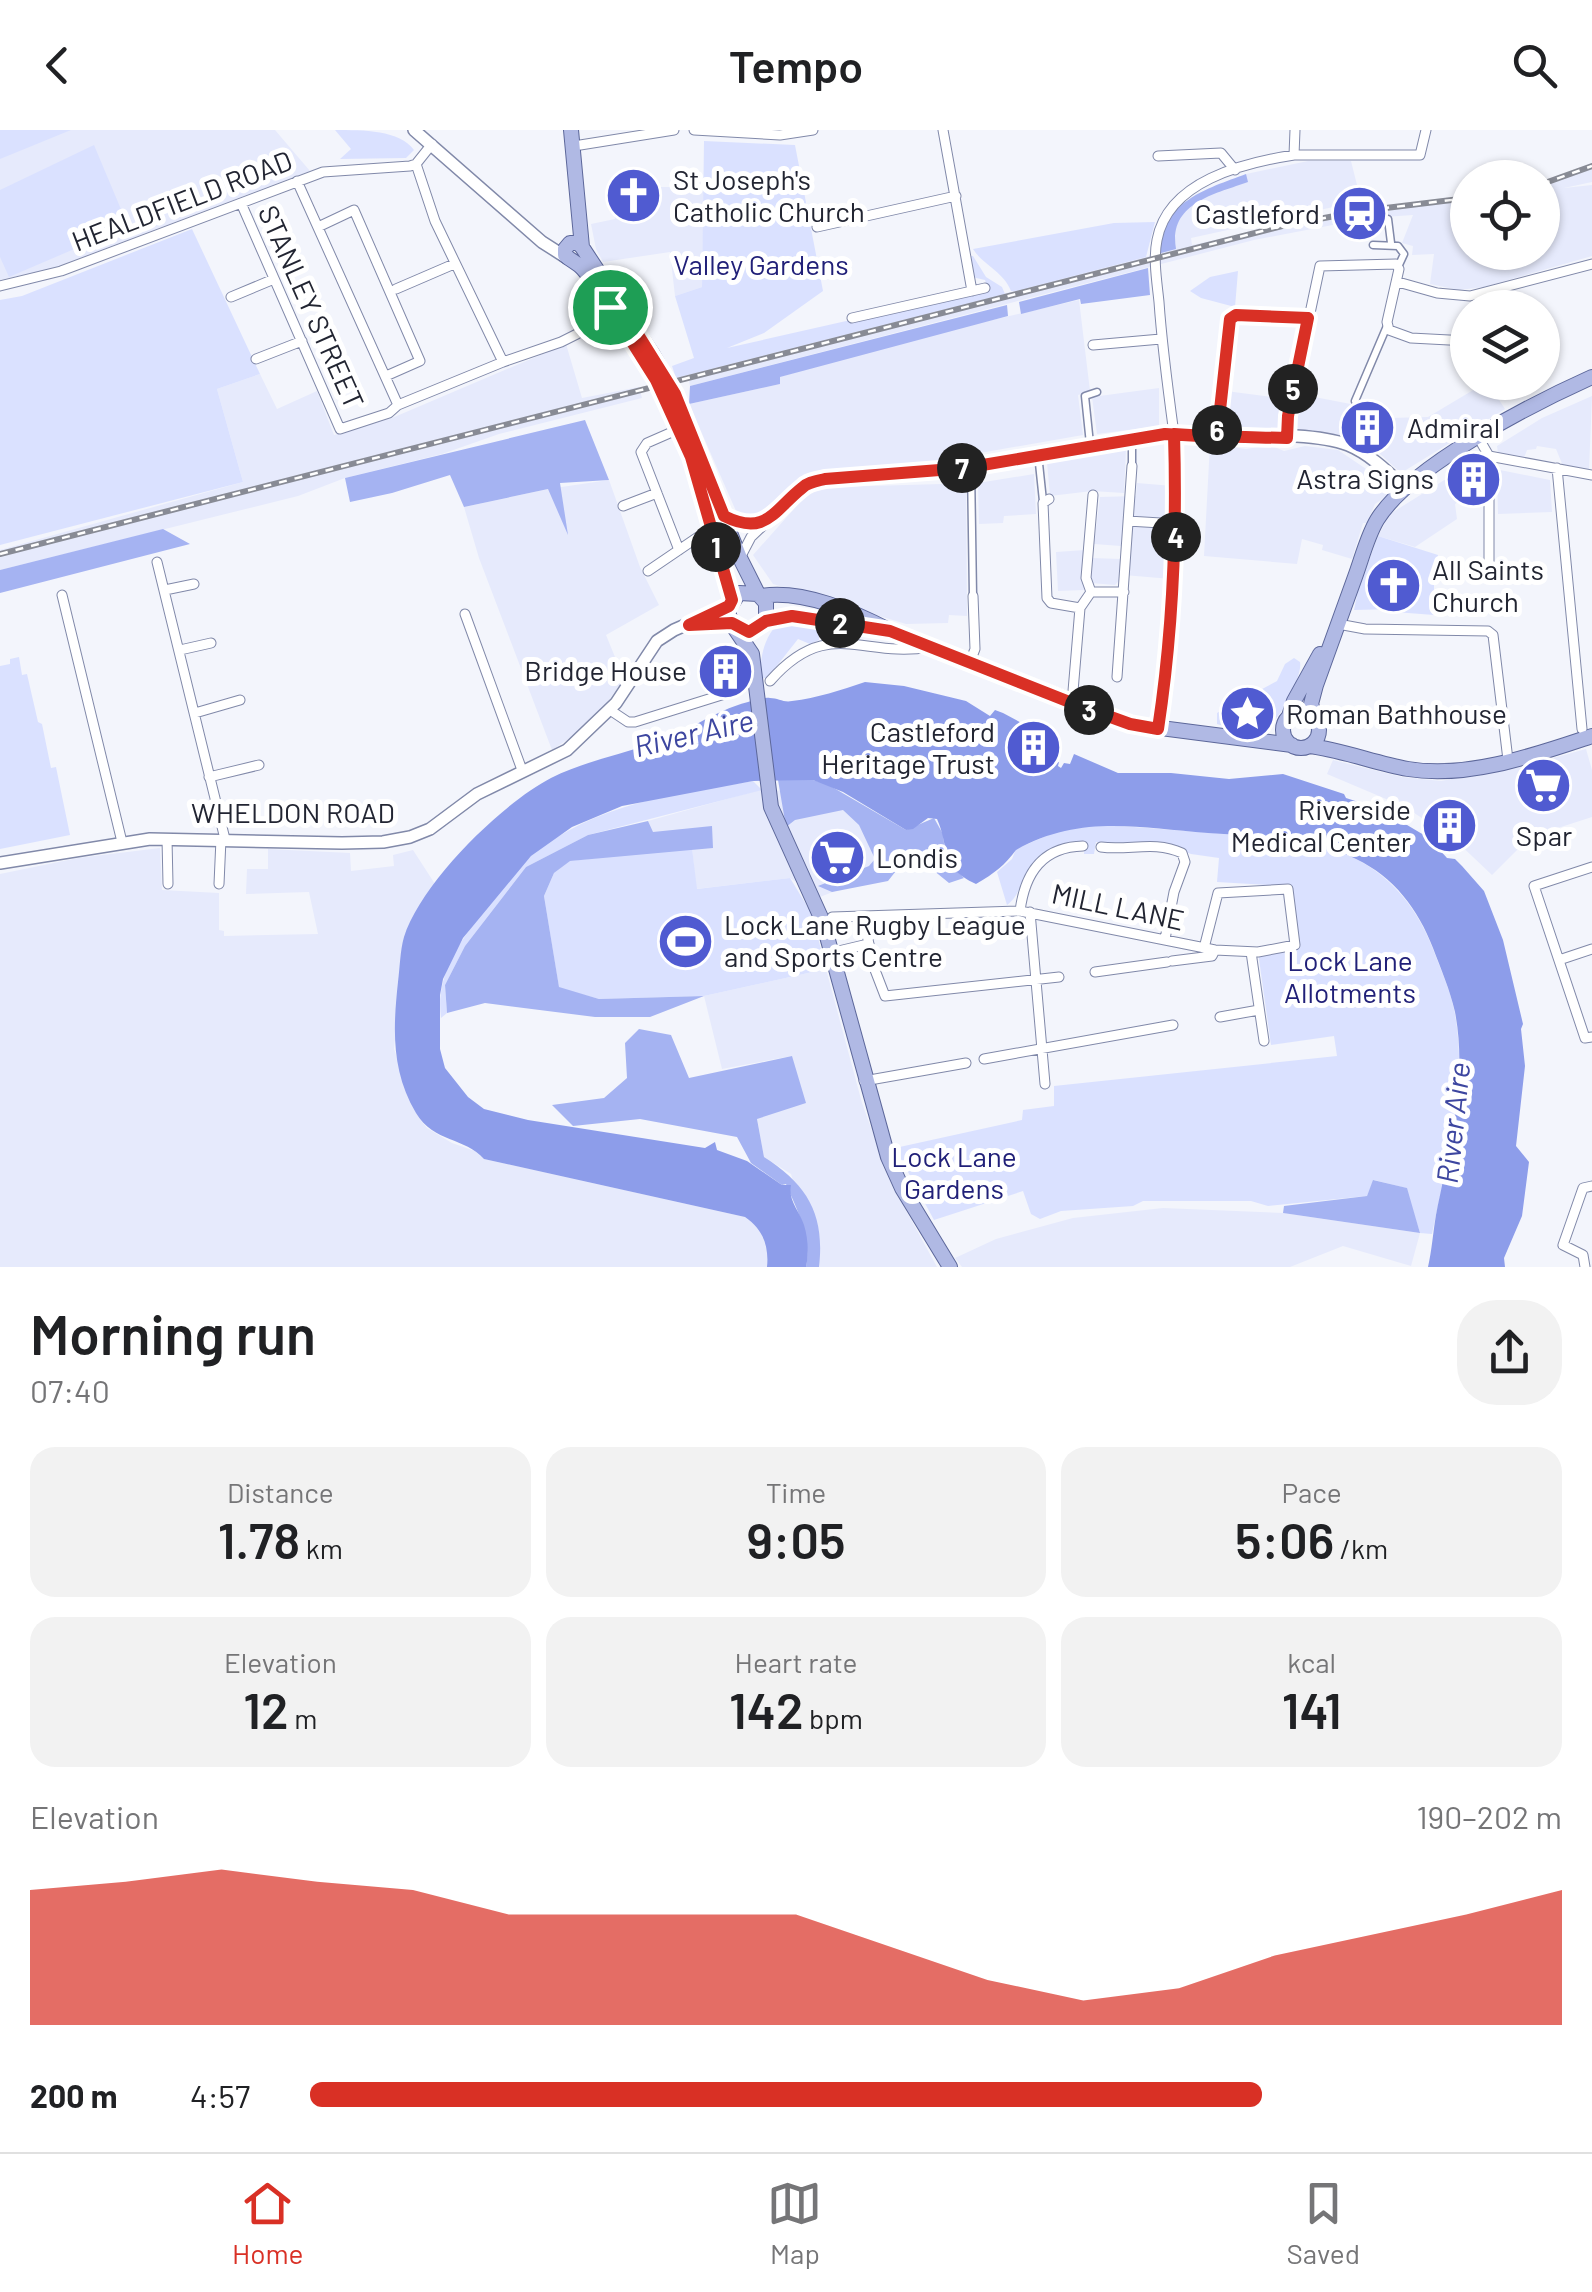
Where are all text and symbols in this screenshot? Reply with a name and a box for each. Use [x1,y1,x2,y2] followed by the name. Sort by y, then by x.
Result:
[30,38,85,93] icon: back
[729,38,863,92] text: Tempo
[1507,38,1562,93] icon: search
[67,142,297,258] street label: HEALDFIELD ROAD
[1450,160,1560,400] map controls
[1450,160,1560,270] button: locate
[673,162,865,228] place label: St Joseph's Catholic Church
[604,166,664,226] church icon: St Joseph's Catholic Church
[1329,184,1389,244] station icon: Castleford
[1195,196,1320,230] place label: Castleford
[252,200,372,414] street label: STANLEY STREET
[673,247,849,281] park label: Valley Gardens
[568,265,653,350] pin
[583,280,638,335] icon: arrive
[1450,290,1560,400] button: layers
[1268,364,1318,414] pin: 5
[1285,372,1301,406] text: 5
[1338,398,1398,458] building icon: Admiral
[1192,405,1242,455] pin: 6
[1407,410,1500,444] place label: Admiral
[1209,413,1225,447] text: 6
[937,443,987,493] pin: 7
[1443,449,1503,509] building icon: Astra Signs
[955,451,969,485] text: 7
[1296,461,1434,495] place label: Astra Signs
[1151,512,1201,562] pin: 4
[1168,520,1184,554] text: 4
[691,522,741,572] pin: 1
[711,530,721,564] text: 1
[1432,552,1544,618] place label: All Saints Church
[1363,556,1423,616] church icon: All Saints Church
[815,598,865,648] pin: 2
[832,606,848,640] text: 2
[696,641,756,701] building icon: Bridge House
[524,653,687,687] place label: Bridge House
[1217,684,1277,744] place icon: Roman Bathhouse
[1064,685,1114,735] pin: 3
[1081,693,1097,727] text: 3
[1286,696,1507,730] place label: Roman Bathhouse
[630,701,757,763] water label: River Aire
[821,714,995,780] place label: Castleford Heritage Trust
[1004,718,1064,778] building icon: Castleford Heritage Trust
[1514,755,1574,815] supermarket icon: Spar
[1231,792,1411,858] place label: Riverside Medical Center
[191,795,395,829] street label: WHELDON ROAD
[1420,796,1480,856] building icon: Riverside Medical Center
[1516,818,1572,852] place label: Spar
[807,828,867,888] supermarket icon: Londis
[876,840,958,874] place label: Londis
[1049,875,1187,937] street label: MILL LANE
[724,907,1026,973] place label: Lock Lane Rugby League and Sports Centre
[655,911,715,971] sports icon: Lock Lane Rugby League and Sports Centre
[1284,943,1416,1009] park label: Lock Lane Allotments
[1428,1060,1476,1185] water label: River Aire
[891,1139,1017,1205] park label: Lock Lane Gardens
[30,1300,316,1366] text: Morning run
[1457,1300,1562,1405] button: share
[30,1371,110,1409] text: 07:40
[227,1475,334,1509] text: Distance
[766,1475,826,1509] text: Time
[1282,1475,1342,1509] text: Pace
[218,1509,300,1569] text: 1.78
[746,1509,845,1569] text: 9:05
[1235,1509,1334,1569] text: 5:06
[300,1531,343,1565] text: km
[1334,1531,1388,1565] text: /km
[224,1645,337,1679] text: Elevation
[735,1645,857,1679] text: Heart rate
[1287,1645,1336,1679] text: kcal
[243,1679,289,1739] text: 12
[729,1679,803,1739] text: 142
[1282,1679,1342,1739] text: 141
[289,1701,317,1735] text: m
[803,1701,863,1735] text: bpm
[30,1797,159,1835] text: Elevation
[1416,1797,1562,1835] text: 190–202 m
[30,2076,118,2114] text: 200 m
[190,2076,250,2114] text: 4:57
[232,2176,303,2270] tab: Home
[767,2176,822,2270] tab: Map
[1287,2176,1360,2270] tab: Saved

